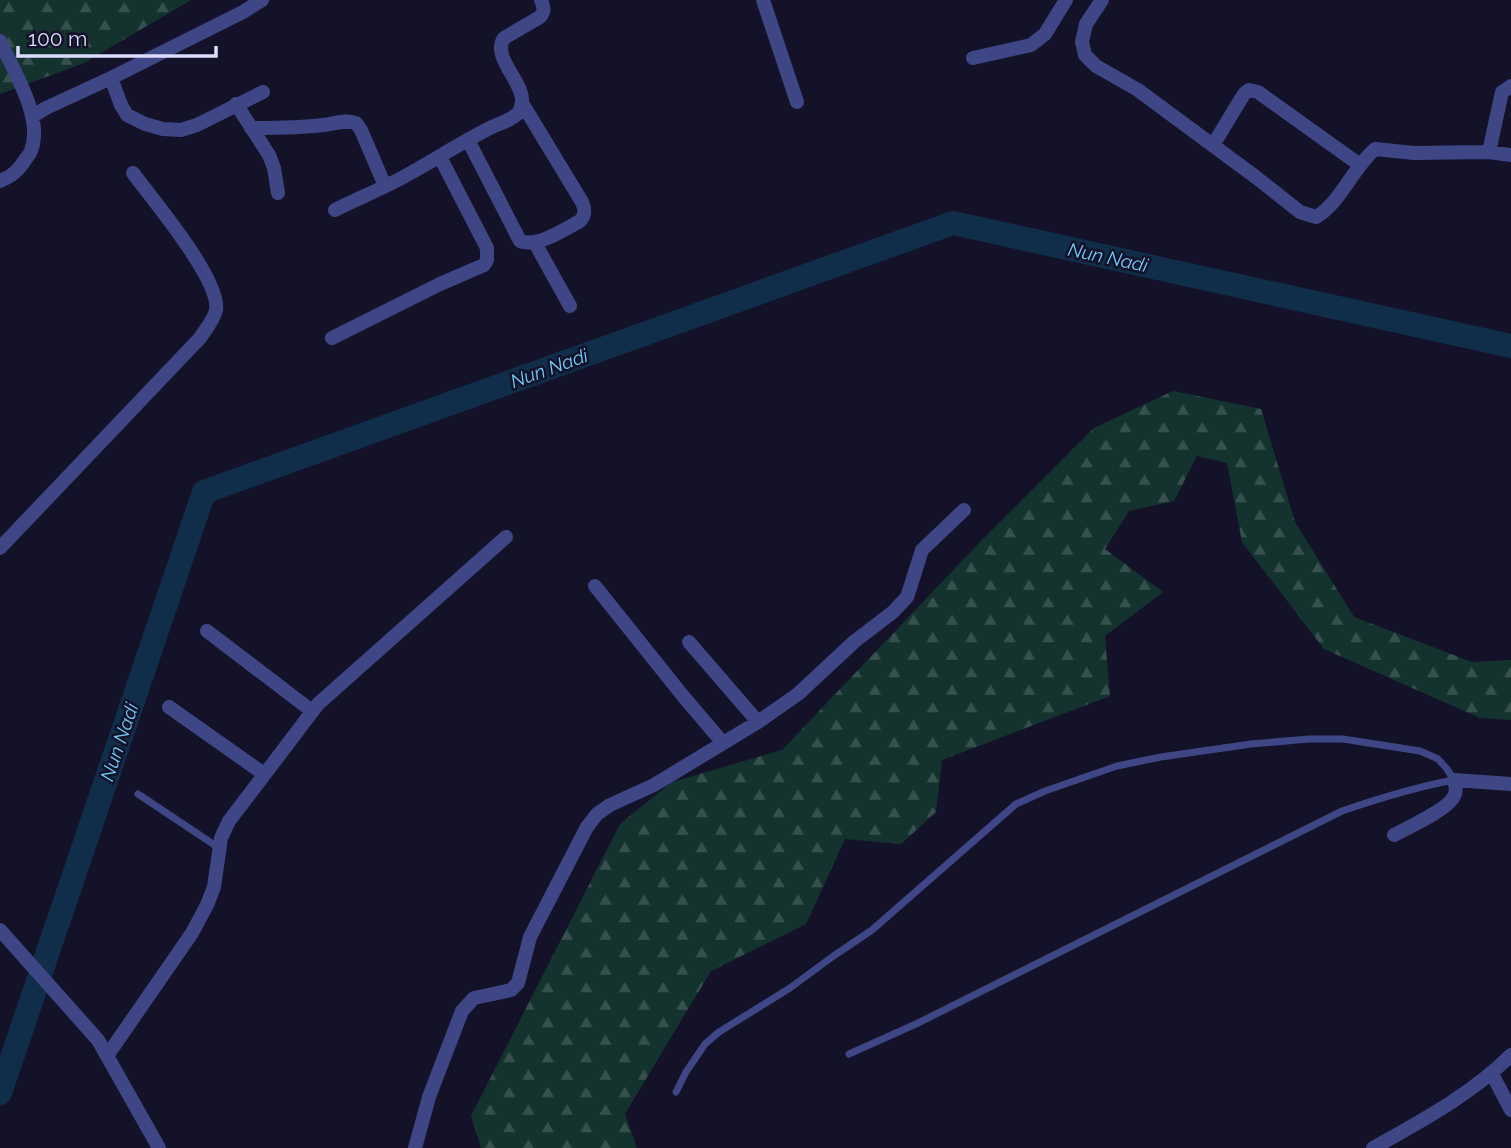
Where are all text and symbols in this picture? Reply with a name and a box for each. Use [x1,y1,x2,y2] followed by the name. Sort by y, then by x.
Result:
[18,14,215,58] scale bar
[28,26,87,51] text: 100 m
[1066,238,1151,276] water label: Nun Nadi
[507,344,592,392] water label: Nun Nadi
[95,699,143,784] water label: Nun Nadi

